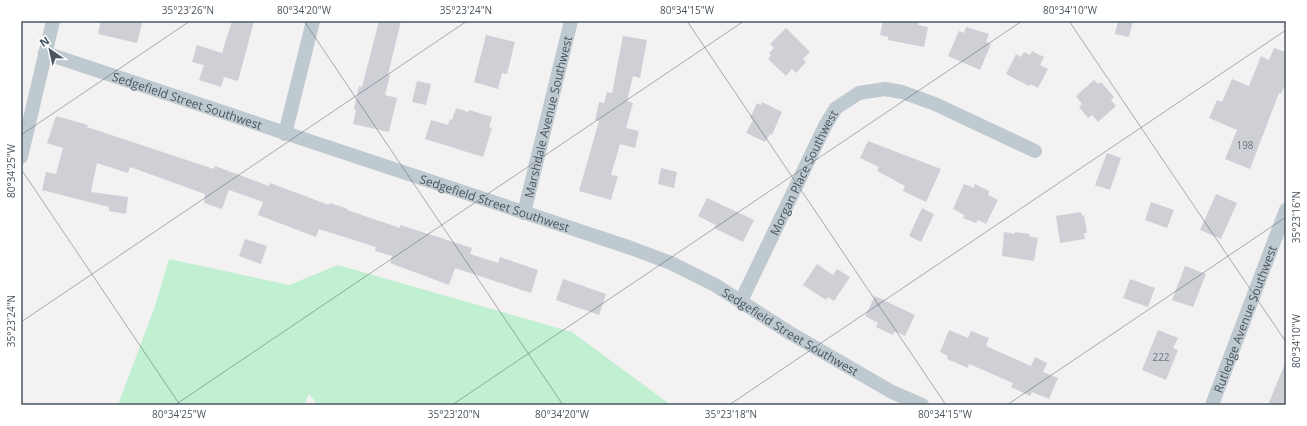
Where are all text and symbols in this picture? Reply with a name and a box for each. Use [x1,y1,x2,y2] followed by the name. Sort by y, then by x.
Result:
[162,3,214,17] text: 35°23'26"N
[277,3,332,17] text: 80°34'20"W
[440,3,492,17] text: 35°23'24"N
[660,3,715,17] text: 80°34'15"W
[1043,3,1098,17] text: 80°34'10"W
[30,30,70,70] north arrow
[36,33,52,50] text: N
[520,34,576,200] street label: Marshdale Avenue Southwest
[110,68,264,133] street label: Sedgefield Street Southwest
[765,106,842,238] street label: Morgan Place Southwest
[1236,138,1254,152] house number: 198
[4,143,18,198] text: 80°34'25"W
[418,170,572,235] street label: Sedgefield Street Southwest
[1289,191,1303,243] text: 35°23'16"N
[1209,243,1280,395] street label: Rutledge Avenue Southwest
[719,283,862,379] street label: Sedgefield Street Southwest
[4,295,18,347] text: 35°23'24"N
[1289,313,1303,368] text: 80°34'10"W
[1152,350,1170,364] house number: 222
[152,407,207,421] text: 80°34'25"W
[428,407,480,421] text: 35°23'20"N
[535,407,590,421] text: 80°34'20"W
[705,407,757,421] text: 35°23'18"N
[918,407,973,421] text: 80°34'15"W

